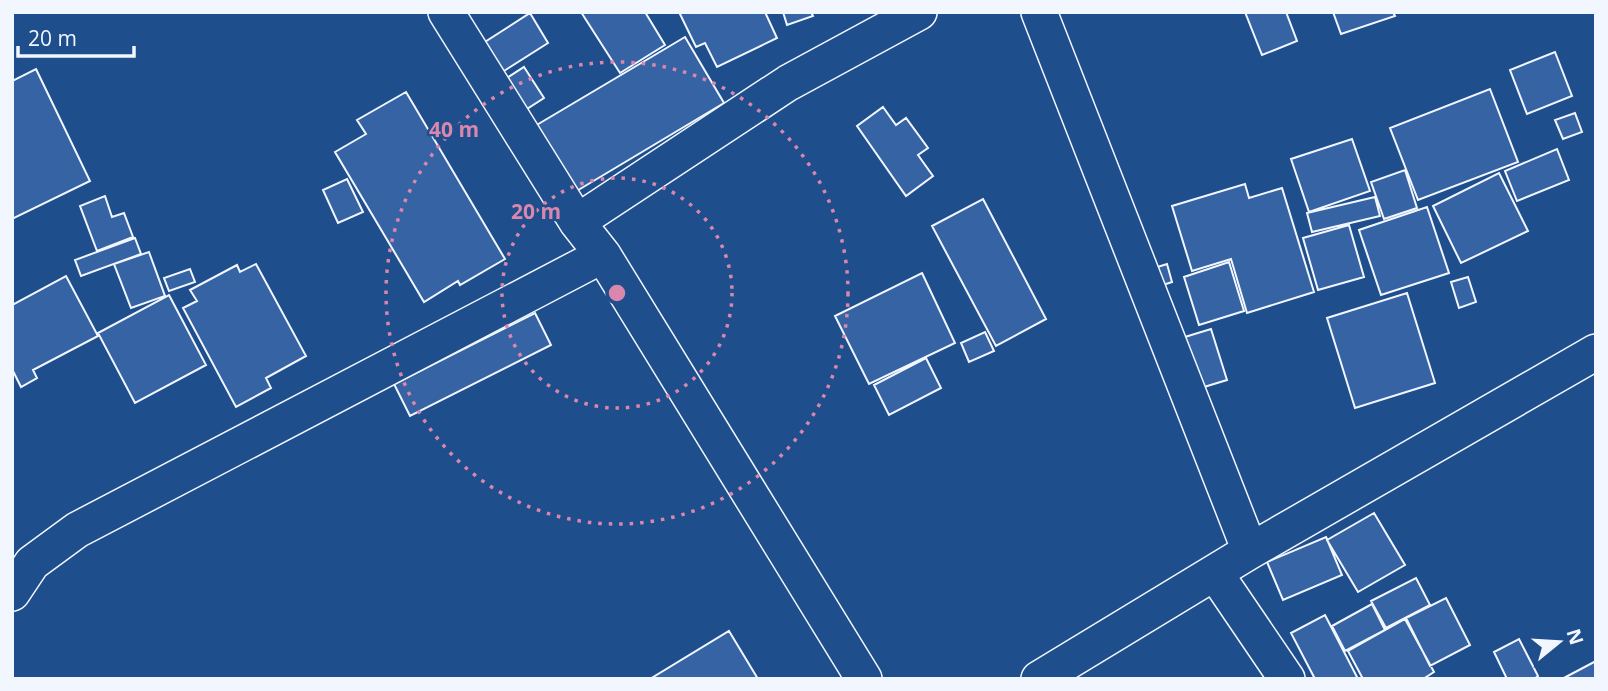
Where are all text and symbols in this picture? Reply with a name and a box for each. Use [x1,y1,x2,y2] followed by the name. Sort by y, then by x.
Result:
[18,14,133,58] scale bar
[28,24,77,52] text: 20 m
[429,115,479,143] text: 40 m
[511,197,561,225] text: 20 m
[605,281,629,305] centre of rings
[1524,607,1594,677] north arrow
[1560,625,1590,648] text: N

